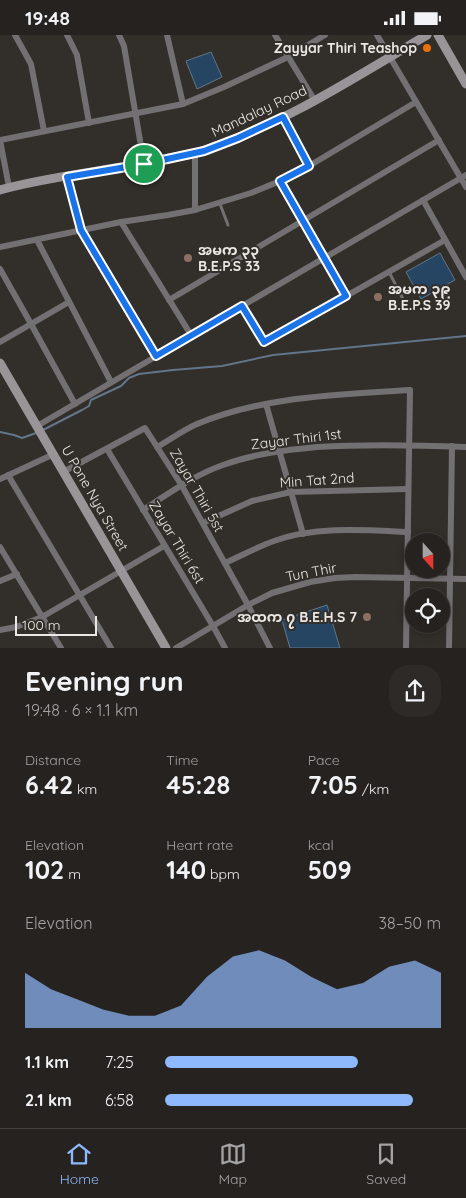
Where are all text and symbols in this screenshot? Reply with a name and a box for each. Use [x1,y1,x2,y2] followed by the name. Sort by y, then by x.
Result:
[25,6,70,30] text: 19:48
[274,39,417,57] place label: Zayyar Thiri Teashop
[421,42,433,54] marker: Zayyar Thiri Teashop
[208,81,310,141] street label: Mandalay Road
[123,143,165,185] pin
[130,150,158,178] icon: arrive
[198,241,260,275] place label: အမက ၃၃ B.E.P.S 33
[182,252,194,264] marker: အမက ၃၃ B.E.P.S 33
[388,280,451,314] place label: အမက ၃၉ B.E.P.S 39
[372,291,384,303] marker: အမက ၃၉ B.E.P.S 39
[250,424,343,453] street label: Zayar Thiri 1st
[57,442,133,554] street label: U Pone Nya Street
[166,445,228,535] street label: Zayar Thiri 5st
[279,468,355,492] street label: Min Tat 2nd
[145,497,209,587] street label: Zayar Thiri 6st
[405,533,450,577] north arrow
[405,533,450,633] map controls
[284,558,339,586] street label: Tun Thir
[405,588,450,633] button: locate
[237,608,357,629] place label: အထက ၇ B.E.H.S 7
[361,611,373,623] marker: အထက ၇ B.E.H.S 7
[15,613,98,636] scale bar
[22,616,60,634] text: 100 m
[25,663,184,698] text: Evening run
[389,665,441,717] button: share
[25,700,138,720] text: 19:48 · 6 × 1.1 km
[25,751,81,769] text: Distance
[166,751,198,769] text: Time
[308,751,340,769] text: Pace
[25,769,73,800] text: 6.42
[166,769,230,800] text: 45:28
[308,769,358,800] text: 7:05
[73,780,97,798] text: km
[358,780,389,798] text: /km
[25,836,84,854] text: Elevation
[166,836,233,854] text: Heart rate
[308,836,334,854] text: kcal
[25,854,64,885] text: 102
[166,854,206,885] text: 140
[308,854,352,885] text: 509
[64,865,81,883] text: m
[206,865,240,883] text: bpm
[25,913,92,933] text: Elevation
[379,913,441,933] text: 38–50 m
[25,1052,69,1072] text: 1.1 km
[105,1052,134,1072] text: 7:25
[25,1090,72,1110] text: 2.1 km
[105,1090,134,1110] text: 6:58
[60,1140,99,1188] tab: Home
[218,1140,247,1188] tab: Map
[366,1140,406,1188] tab: Saved

